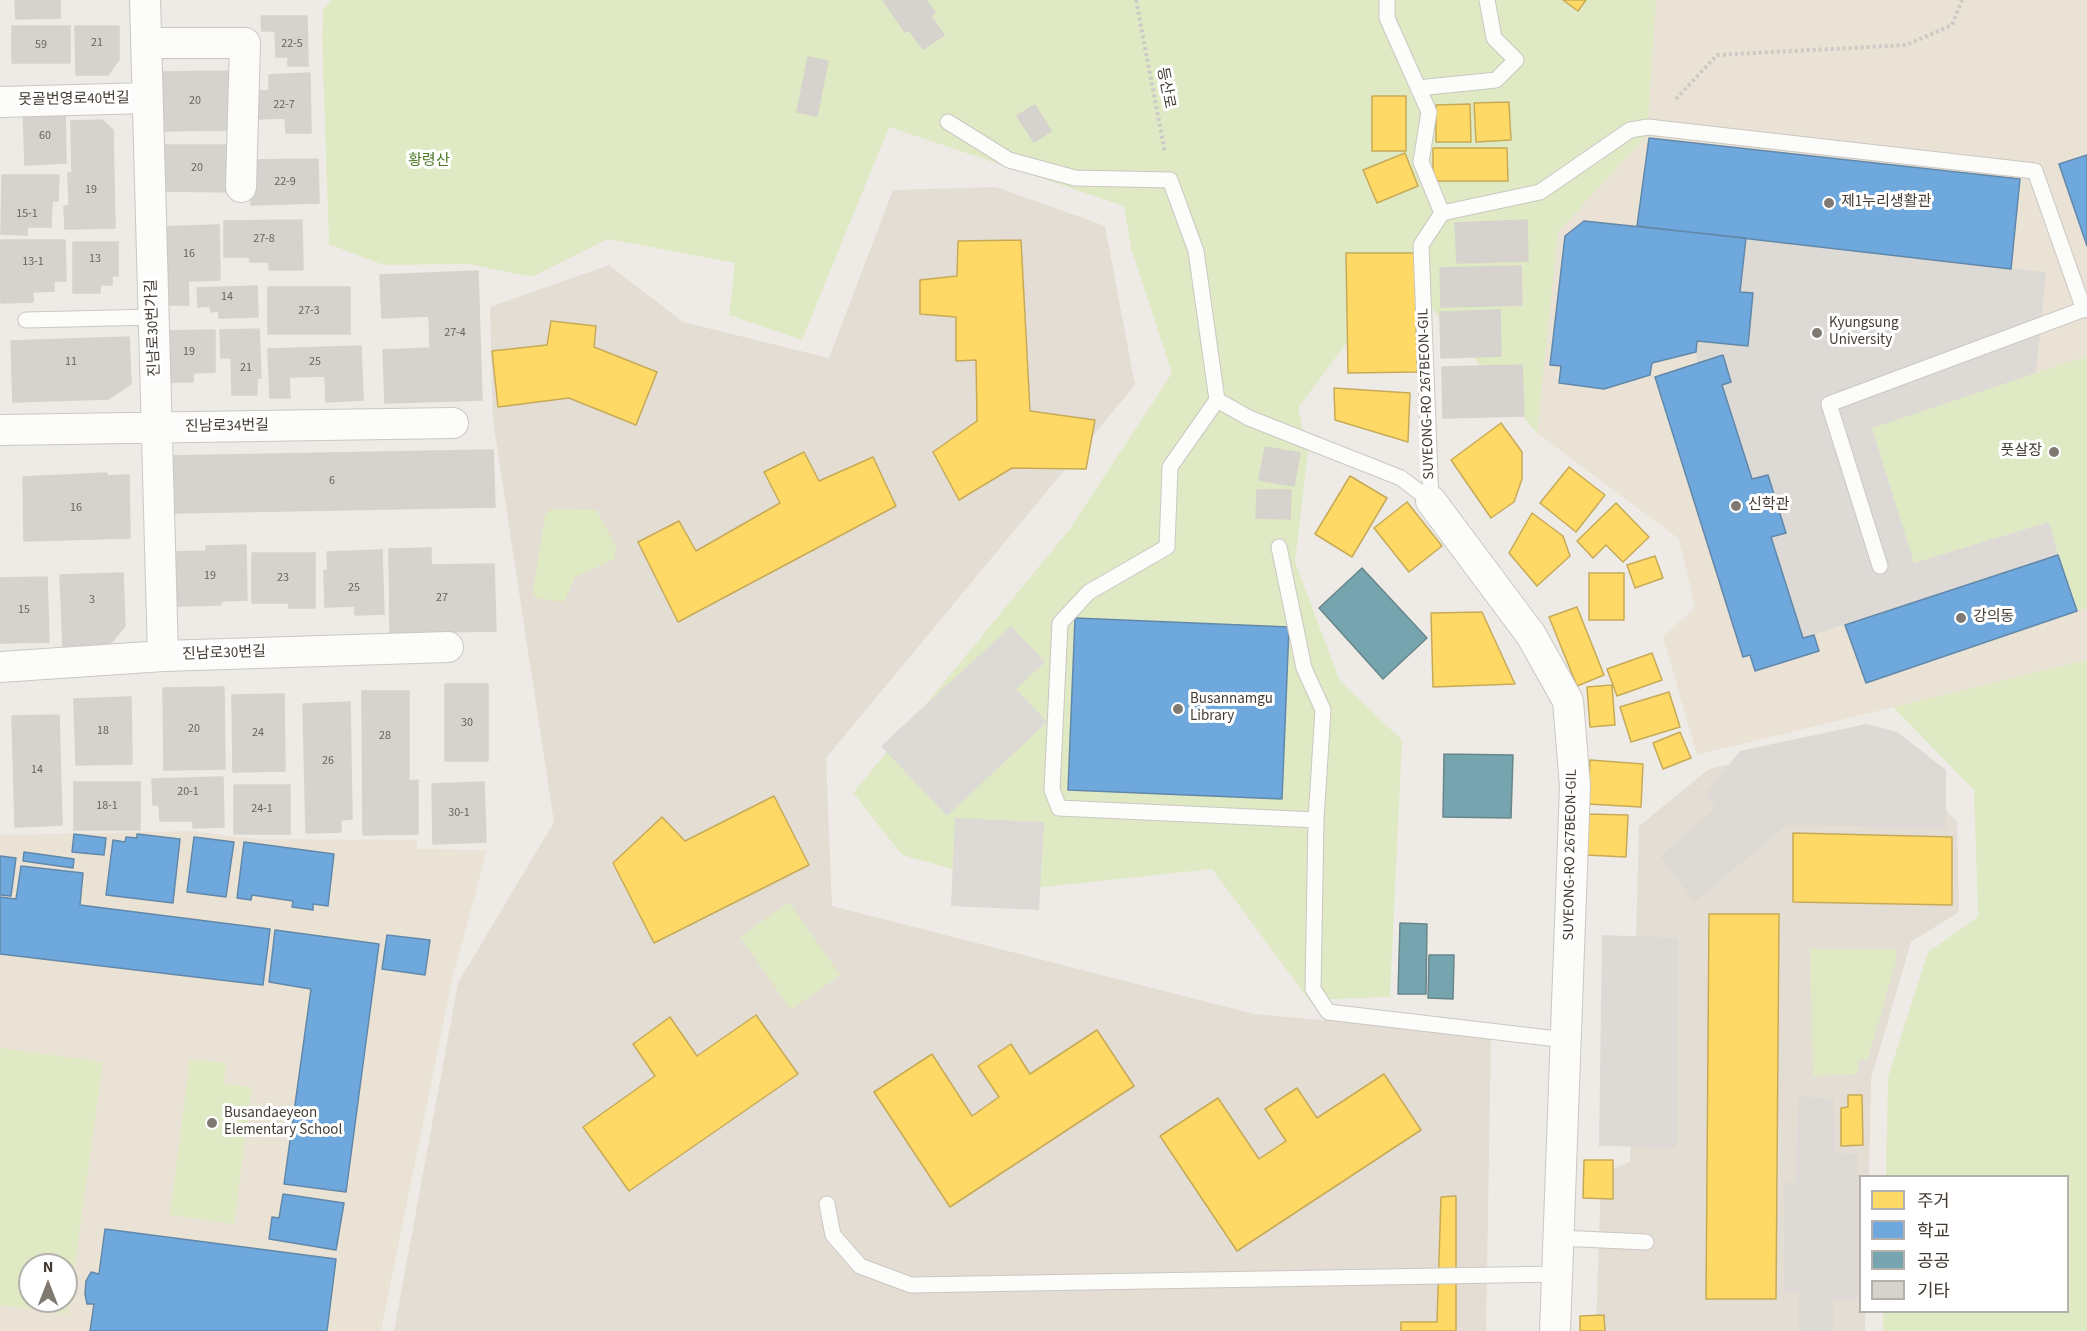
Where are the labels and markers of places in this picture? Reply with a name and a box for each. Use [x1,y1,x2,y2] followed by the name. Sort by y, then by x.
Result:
[1841,194,1931,212] place label: 제1누리생활관
[1822,196,1836,210] marker: 제1누리생활관
[1829,315,1899,350] place label: Kyungsung University
[1810,326,1824,340] marker: Kyungsung University
[2001,443,2042,461] place label: 풋살장
[2047,445,2061,459] marker: 풋살장
[1748,497,1789,515] place label: 신학관
[1729,499,1743,513] marker: 신학관
[1973,609,2014,627] place label: 강의동
[1954,611,1968,625] marker: 강의동
[1190,691,1273,726] place label: Busannamgu Library
[1171,702,1185,716] marker: Busannamgu Library
[224,1105,342,1140] place label: Busandaeyeon Elementary School
[205,1116,219,1130] marker: Busandaeyeon Elementary School

